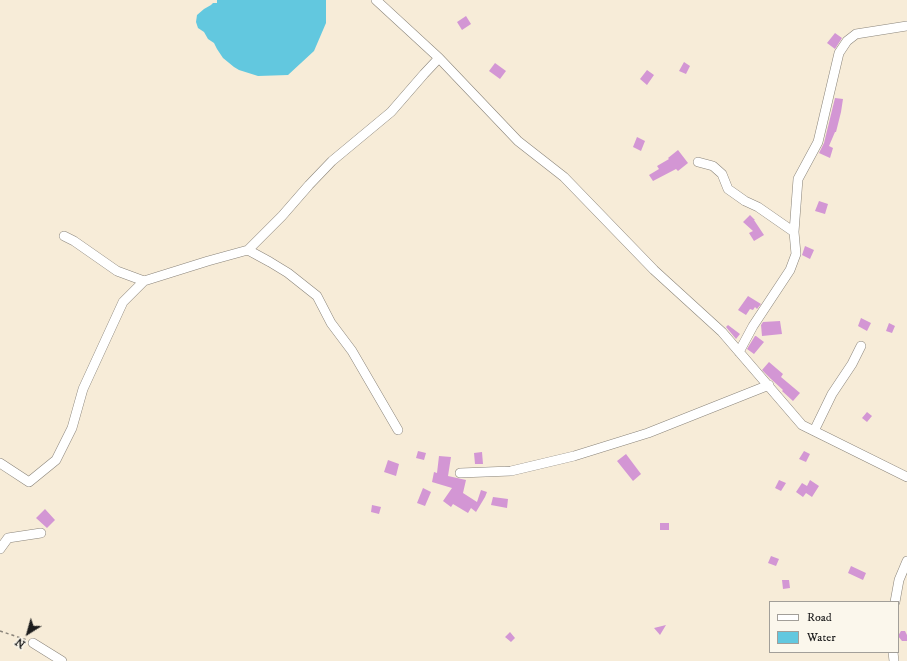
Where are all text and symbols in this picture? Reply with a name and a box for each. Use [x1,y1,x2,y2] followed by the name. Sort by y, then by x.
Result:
[769,601,899,653] legend
[807,610,832,625] text: Road
[8,613,48,653] north arrow
[807,630,836,645] text: Water
[13,634,29,651] text: N

